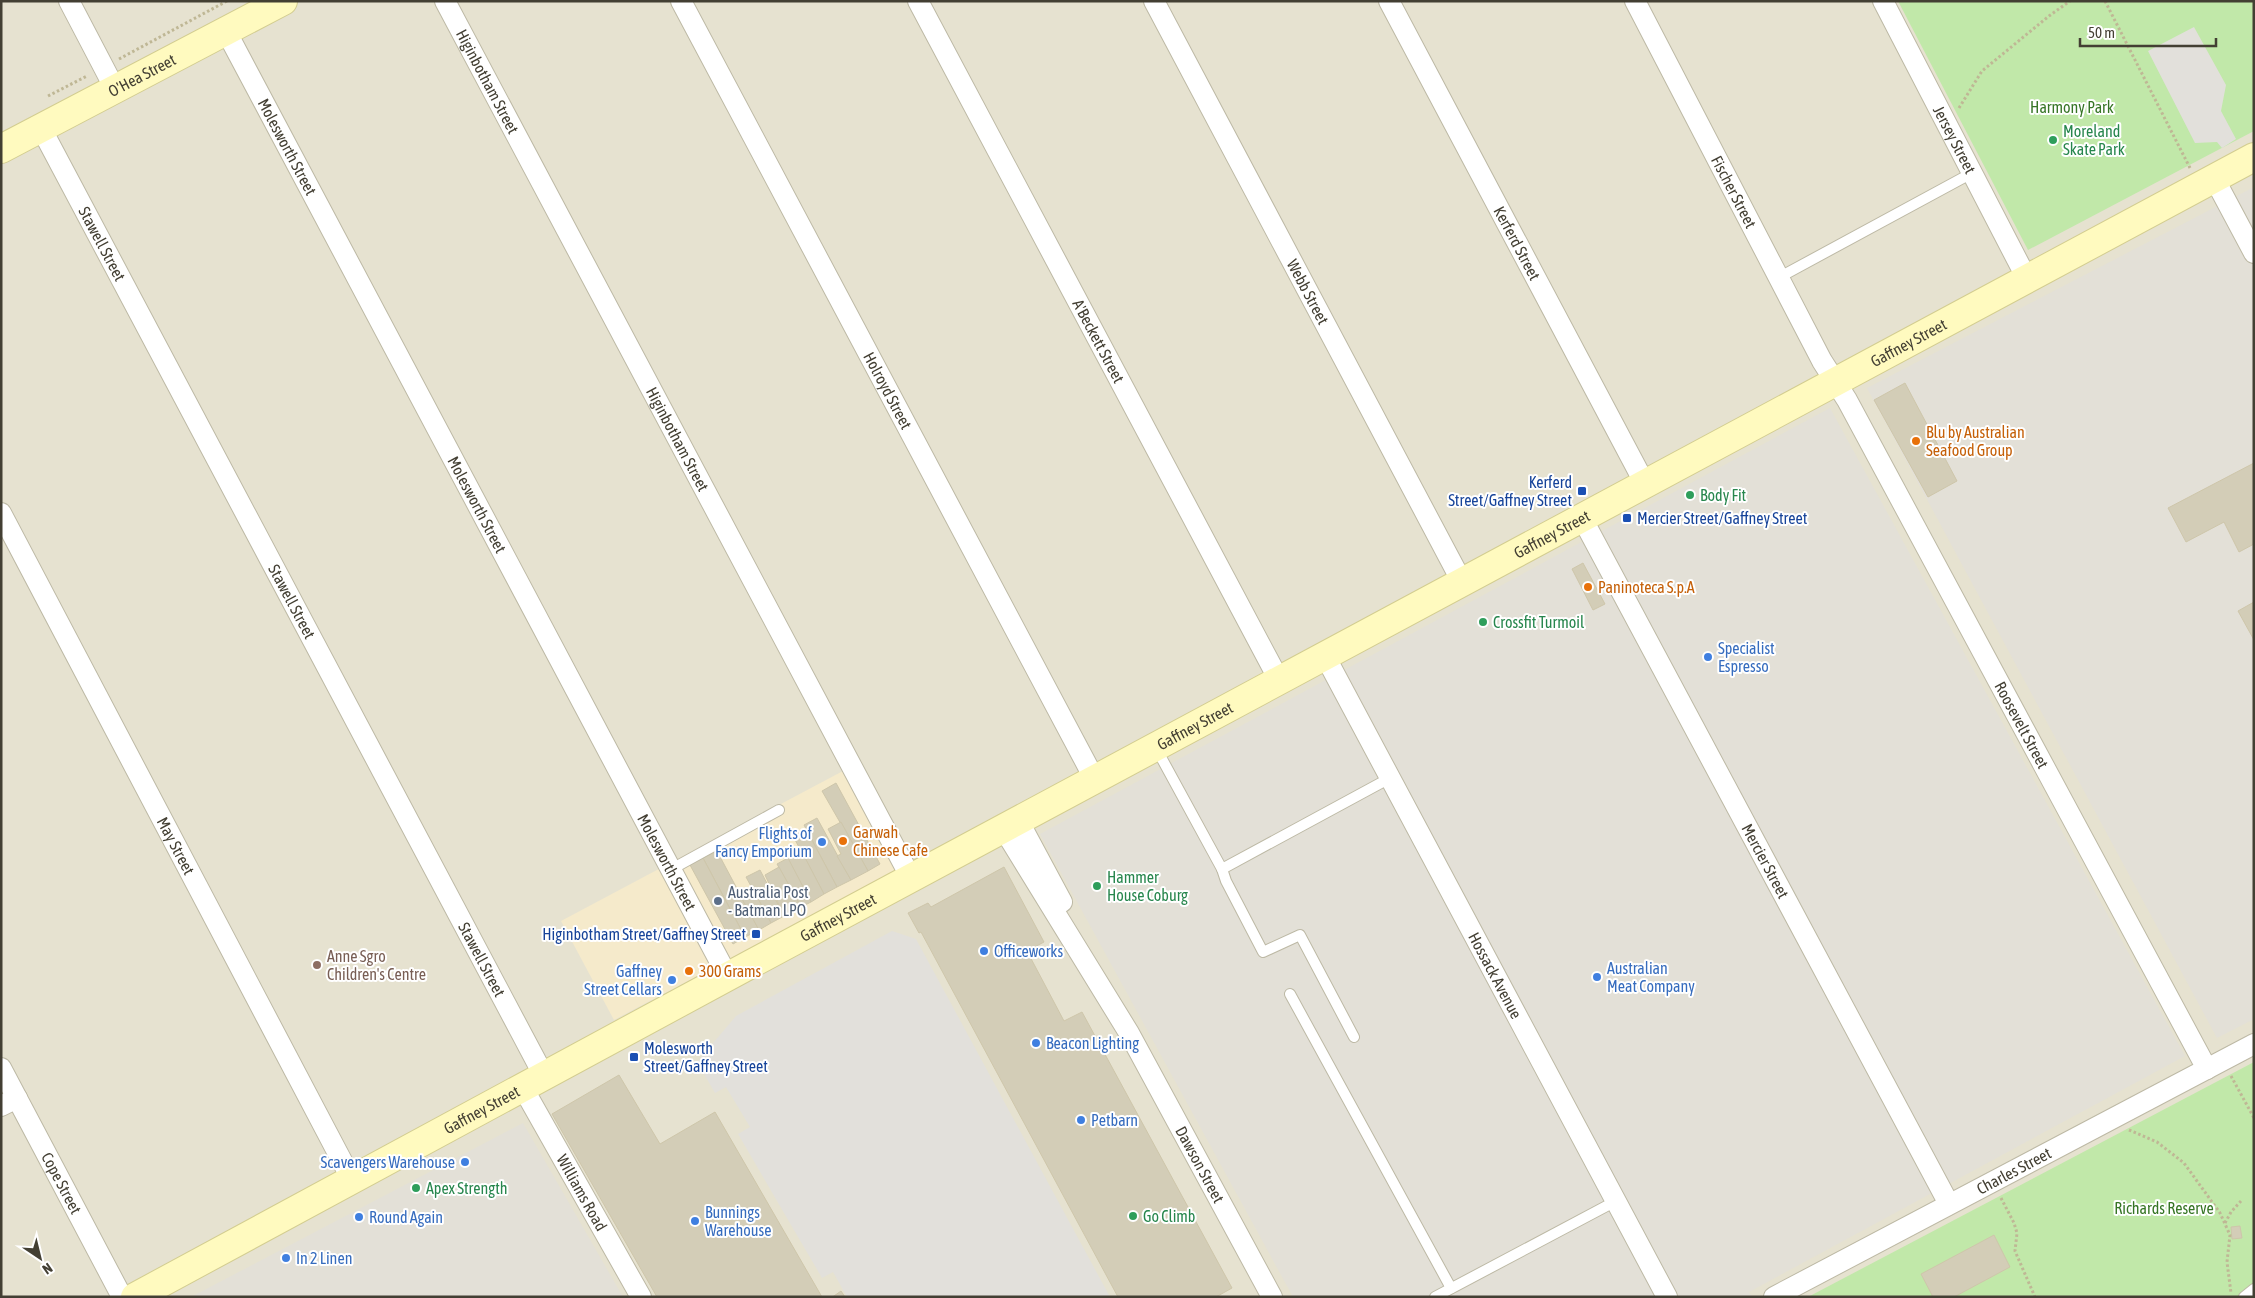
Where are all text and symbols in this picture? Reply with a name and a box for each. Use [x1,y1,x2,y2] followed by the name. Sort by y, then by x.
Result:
[2080,15,2216,47] scale bar
[2088,24,2115,41] text: 50 m
[453,26,523,137] street label: Higinbotham Street
[105,50,179,100] street label: O'Hea Street
[254,95,320,198] street label: Molesworth Street
[2030,98,2114,117] park label: Harmony Park
[1930,103,1980,177] street label: Jersey Street
[2063,122,2125,158] place label: Moreland Skate Park
[2047,134,2059,146] marker: Moreland Skate Park
[1708,153,1760,231] street label: Fischer Street
[1490,203,1544,283] street label: Kerferd Street
[75,204,130,284] street label: Stawell Street
[1284,256,1333,328] street label: Webb Street
[1069,296,1128,386] street label: A'Beckett Street
[1867,315,1950,370] street label: Gaffney Street
[860,349,916,432] street label: Holroyd Street
[643,384,713,494] street label: Higinbotham Street
[1926,423,2025,460] place label: Blu by Australian Seafood Group
[1910,435,1922,447] marker: Blu by Australian Seafood Group
[444,453,510,556] street label: Molesworth Street
[1448,473,1572,510] place label: Kerferd Street/Gaffney Street
[1576,485,1588,497] marker: Kerferd Street/Gaffney Street
[1700,486,1747,505] place label: Body Fit
[1684,489,1696,501] marker: Body Fit
[1511,506,1593,562] street label: Gaffney Street
[1637,509,1808,528] place label: Mercier Street/Gaffney Street
[1621,512,1633,524] marker: Mercier Street/Gaffney Street
[265,561,319,642] street label: Stawell Street
[1598,578,1695,597] place label: Paninoteca S.p.A
[1582,581,1594,593] marker: Paninoteca S.p.A
[1493,613,1585,631] place label: Crossfit Turmoil
[1477,616,1489,628] marker: Crossfit Turmoil
[1718,639,1775,676] place label: Specialist Espresso
[1702,651,1714,663] marker: Specialist Espresso
[1991,679,2053,772] street label: Roosevelt Street
[1154,698,1236,753] street label: Gaffney Street
[634,811,700,914] street label: Molesworth Street
[154,814,199,878] street label: May Street
[1738,821,1793,902] street label: Mercier Street
[853,823,928,859] place label: Garwah Chinese Cafe
[715,824,813,861] place label: Flights of Fancy Emporium
[837,835,849,847] marker: Garwah Chinese Cafe
[816,836,828,848] marker: Flights of Fancy Emporium
[1107,868,1188,905] place label: Hammer House Coburg
[1091,880,1103,892] marker: Hammer House Coburg
[728,883,809,919] place label: Australia Post - Batman LPO
[797,889,879,945] street label: Gaffney Street
[712,895,724,907] marker: Australia Post - Batman LPO
[455,919,509,1000] street label: Stawell Street
[542,925,746,944] place label: Higinbotham Street/Gaffney Street
[750,928,762,940] marker: Higinbotham Street/Gaffney Street
[1465,929,1526,1022] street label: Hossack Avenue
[994,942,1063,960] place label: Officeworks
[978,945,990,957] marker: Officeworks
[327,947,426,983] place label: Anne Sgro Children's Centre
[311,959,323,971] marker: Anne Sgro Children's Centre
[1607,959,1695,996] place label: Australian Meat Company
[584,962,662,998] place label: Gaffney Street Cellars
[699,962,762,980] place label: 300 Grams
[683,965,695,977] marker: 300 Grams
[1591,971,1603,983] marker: Australian Meat Company
[666,974,678,986] marker: Gaffney Street Cellars
[1046,1034,1139,1053] place label: Beacon Lighting
[1030,1037,1042,1049] marker: Beacon Lighting
[644,1039,768,1076] place label: Molesworth Street/Gaffney Street
[628,1051,640,1063] marker: Molesworth Street/Gaffney Street
[441,1082,523,1137] street label: Gaffney Street
[1091,1111,1138,1129] place label: Petbarn
[1075,1114,1087,1126] marker: Petbarn
[1172,1123,1228,1206] street label: Dawson Street
[1973,1143,2054,1198] street label: Charles Street
[38,1149,86,1217] street label: Cope Street
[553,1151,611,1234] street label: Williams Road
[321,1153,455,1172] place label: Scavengers Warehouse
[459,1156,471,1168] marker: Scavengers Warehouse
[426,1179,508,1198] place label: Apex Strength
[410,1182,422,1194] marker: Apex Strength
[2114,1199,2214,1217] park label: Richards Reserve
[705,1203,771,1239] place label: Bunnings Warehouse
[1143,1207,1195,1225] place label: Go Climb
[369,1208,443,1227] place label: Round Again
[1127,1210,1139,1222] marker: Go Climb
[353,1211,365,1223] marker: Round Again
[689,1215,701,1227] marker: Bunnings Warehouse
[15,1233,65,1283] north arrow
[296,1249,352,1267] place label: In 2 Linen
[280,1252,292,1264] marker: In 2 Linen
[39,1260,55,1278] text: N

